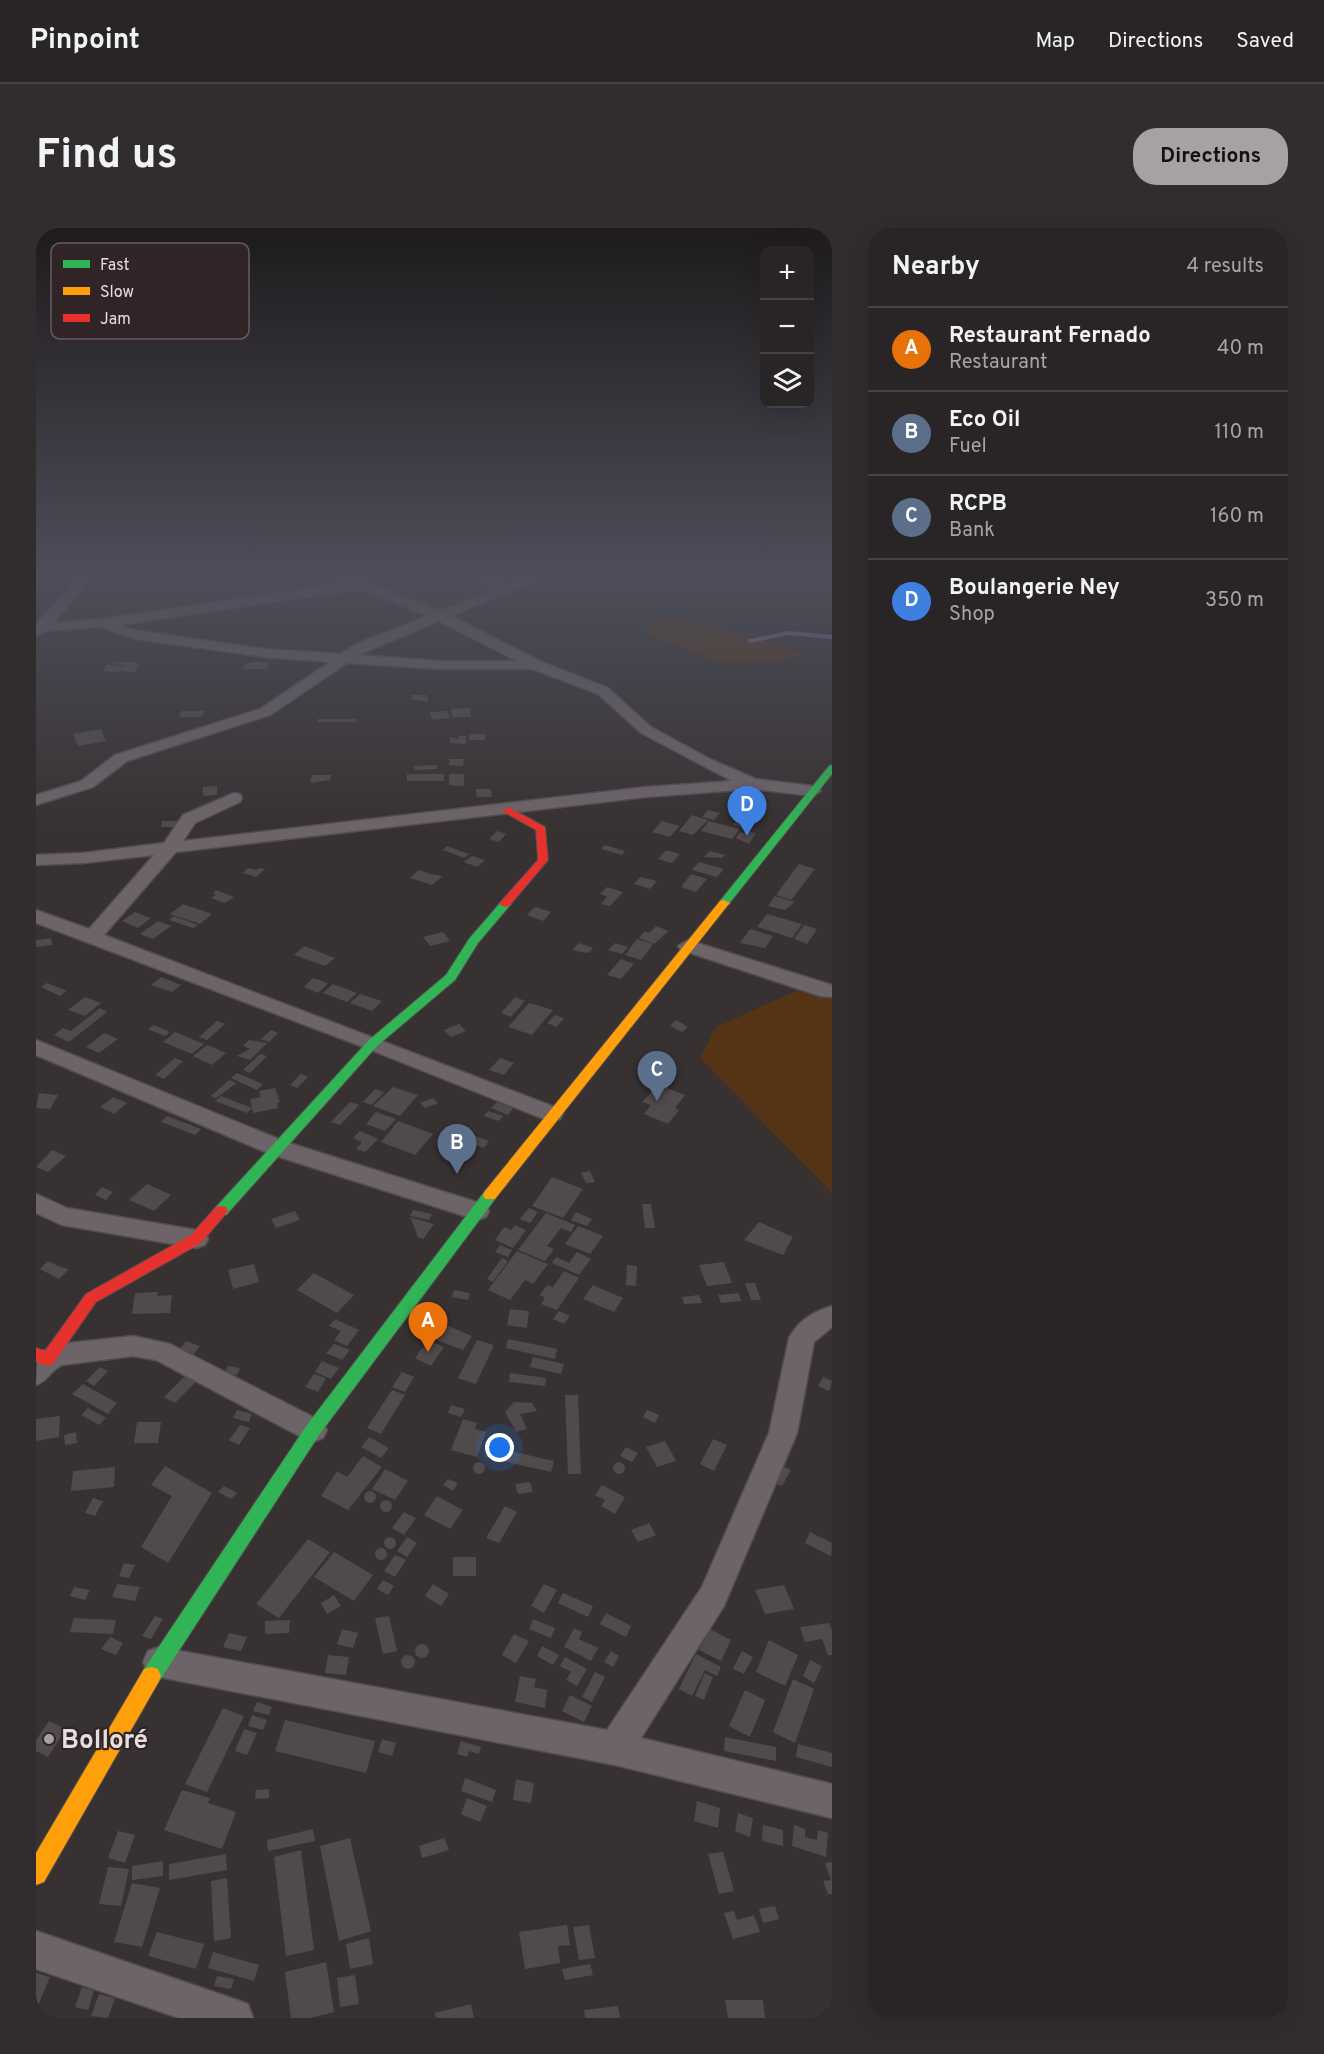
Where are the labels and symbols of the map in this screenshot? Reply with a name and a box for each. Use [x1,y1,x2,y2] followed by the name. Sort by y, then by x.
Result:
[51,243,249,339] legend
[100,256,130,276] text: Fast
[100,283,134,303] text: Slow
[100,310,131,330] text: Jam
[728,786,766,836] pin: D
[638,1052,676,1101] pin: C
[438,1124,476,1174] pin: B
[408,1302,448,1352] pin: A
[485,1433,514,1462] your location
[61,1725,148,1758] place label: Bolloré
[42,1732,56,1746] marker: Bolloré

